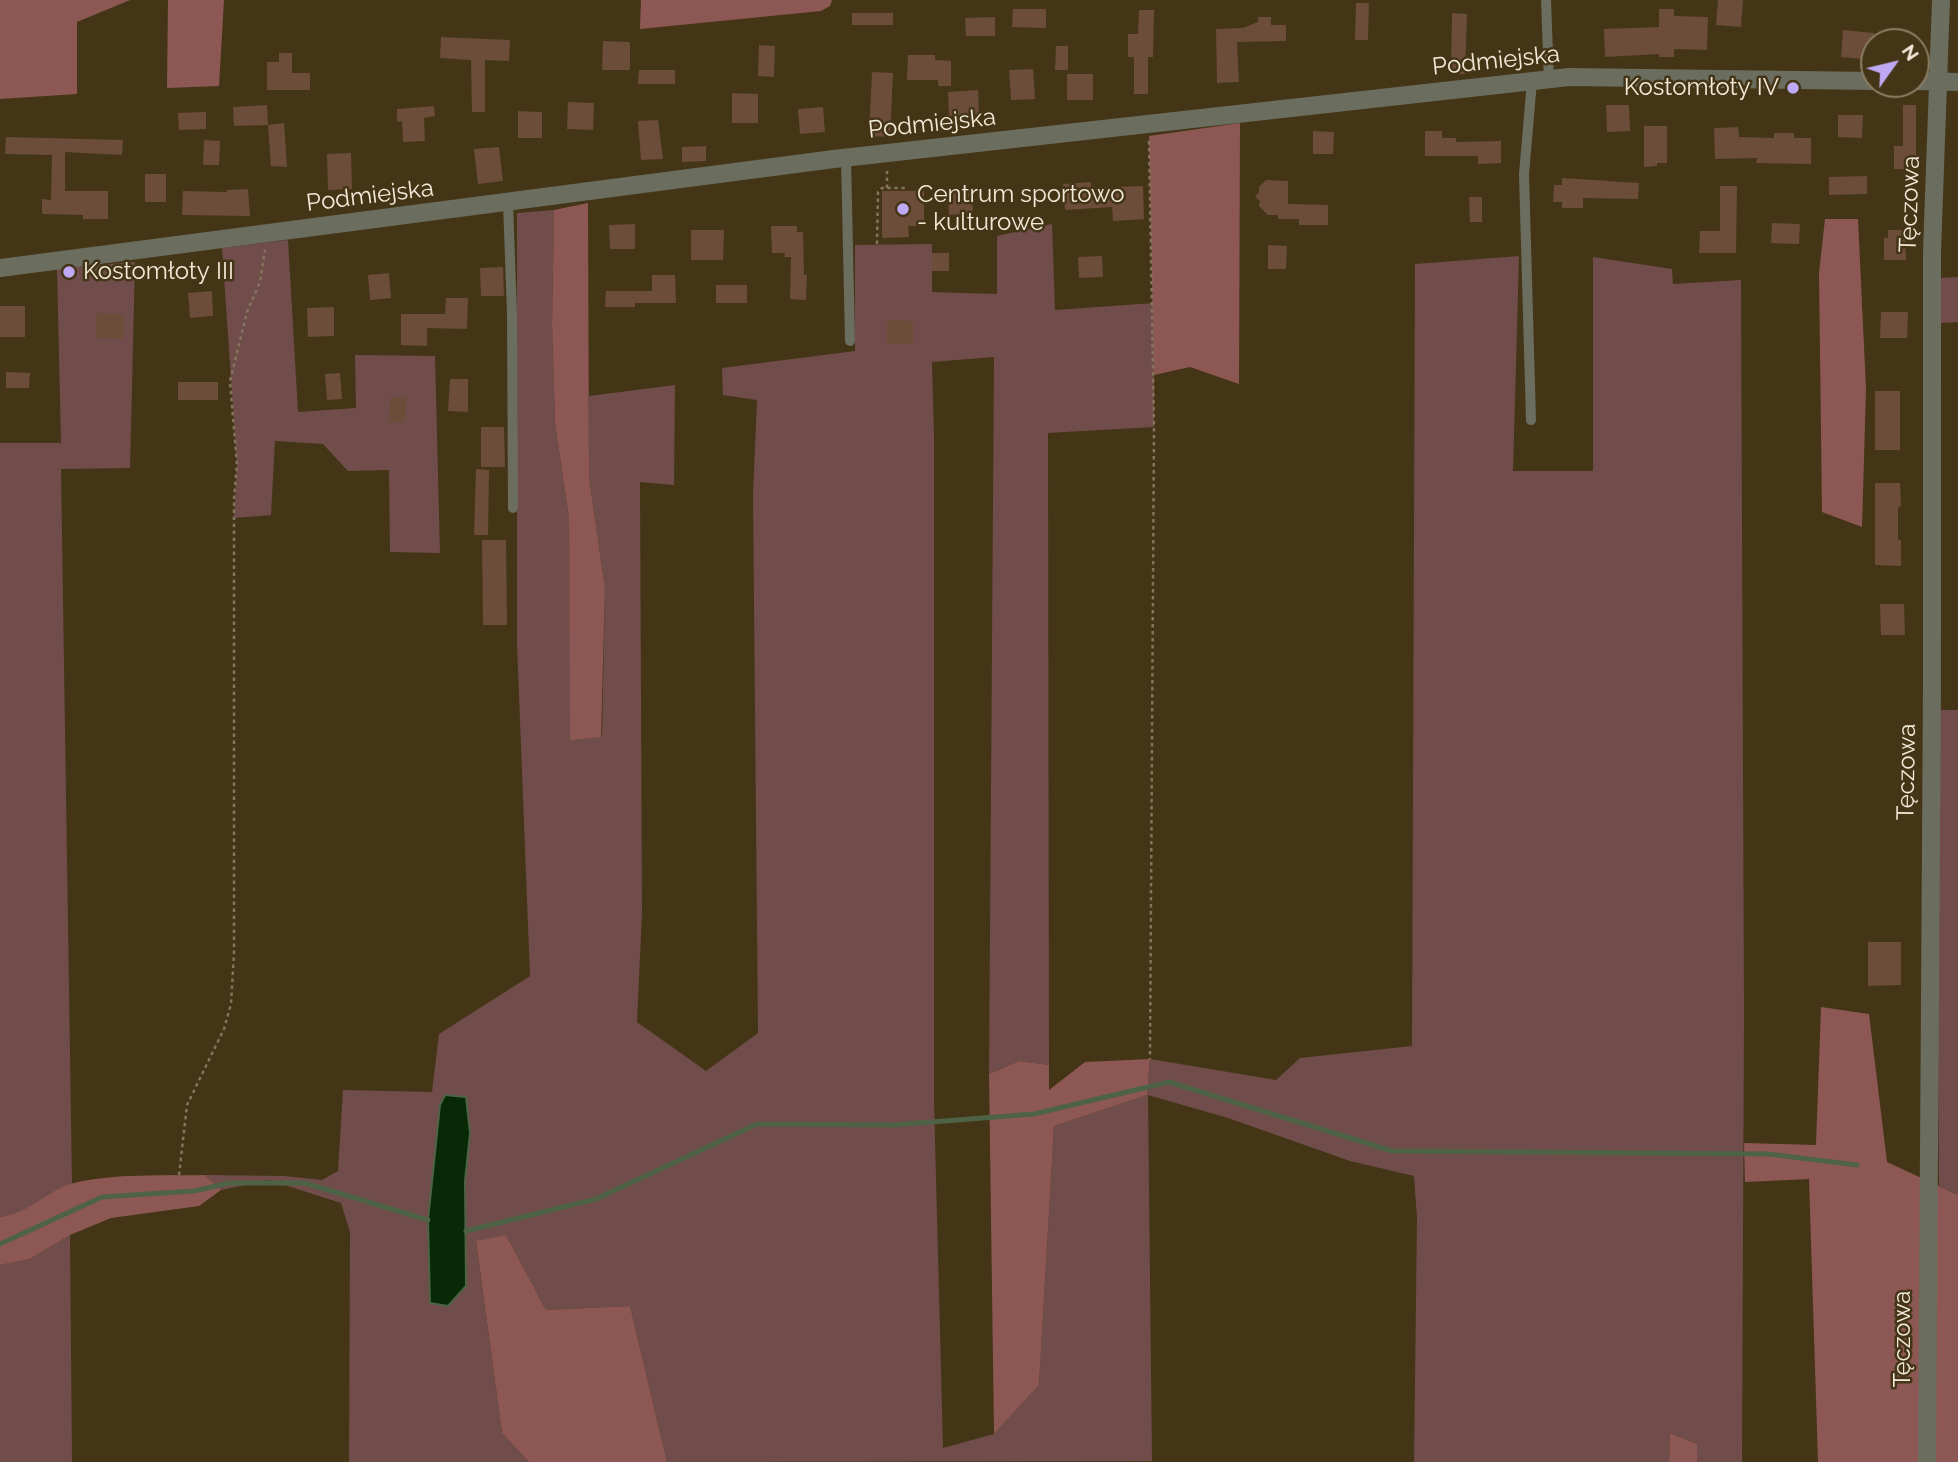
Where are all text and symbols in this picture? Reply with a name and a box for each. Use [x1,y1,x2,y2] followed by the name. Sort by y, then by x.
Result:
[1860,28,1930,98] north arrow
[1431,40,1561,82] street label: Podmiejska
[1898,40,1924,65] text: N
[1624,74,1779,102] place label: Kostomłoty IV
[1785,80,1801,96] marker: Kostomłoty IV
[867,103,997,145] street label: Podmiejska
[1894,155,1926,253] street label: Tęczowa
[305,174,435,218] street label: Podmiejska
[917,181,1124,237] place label: Centrum sportowo - kulturowe
[895,201,911,217] marker: Centrum sportowo - kulturowe
[83,258,234,286] place label: Kostomłoty III
[61,264,77,280] marker: Kostomłoty III
[1892,723,1922,821] street label: Tęczowa
[1889,1291,1917,1387] street label: Tęczowa

